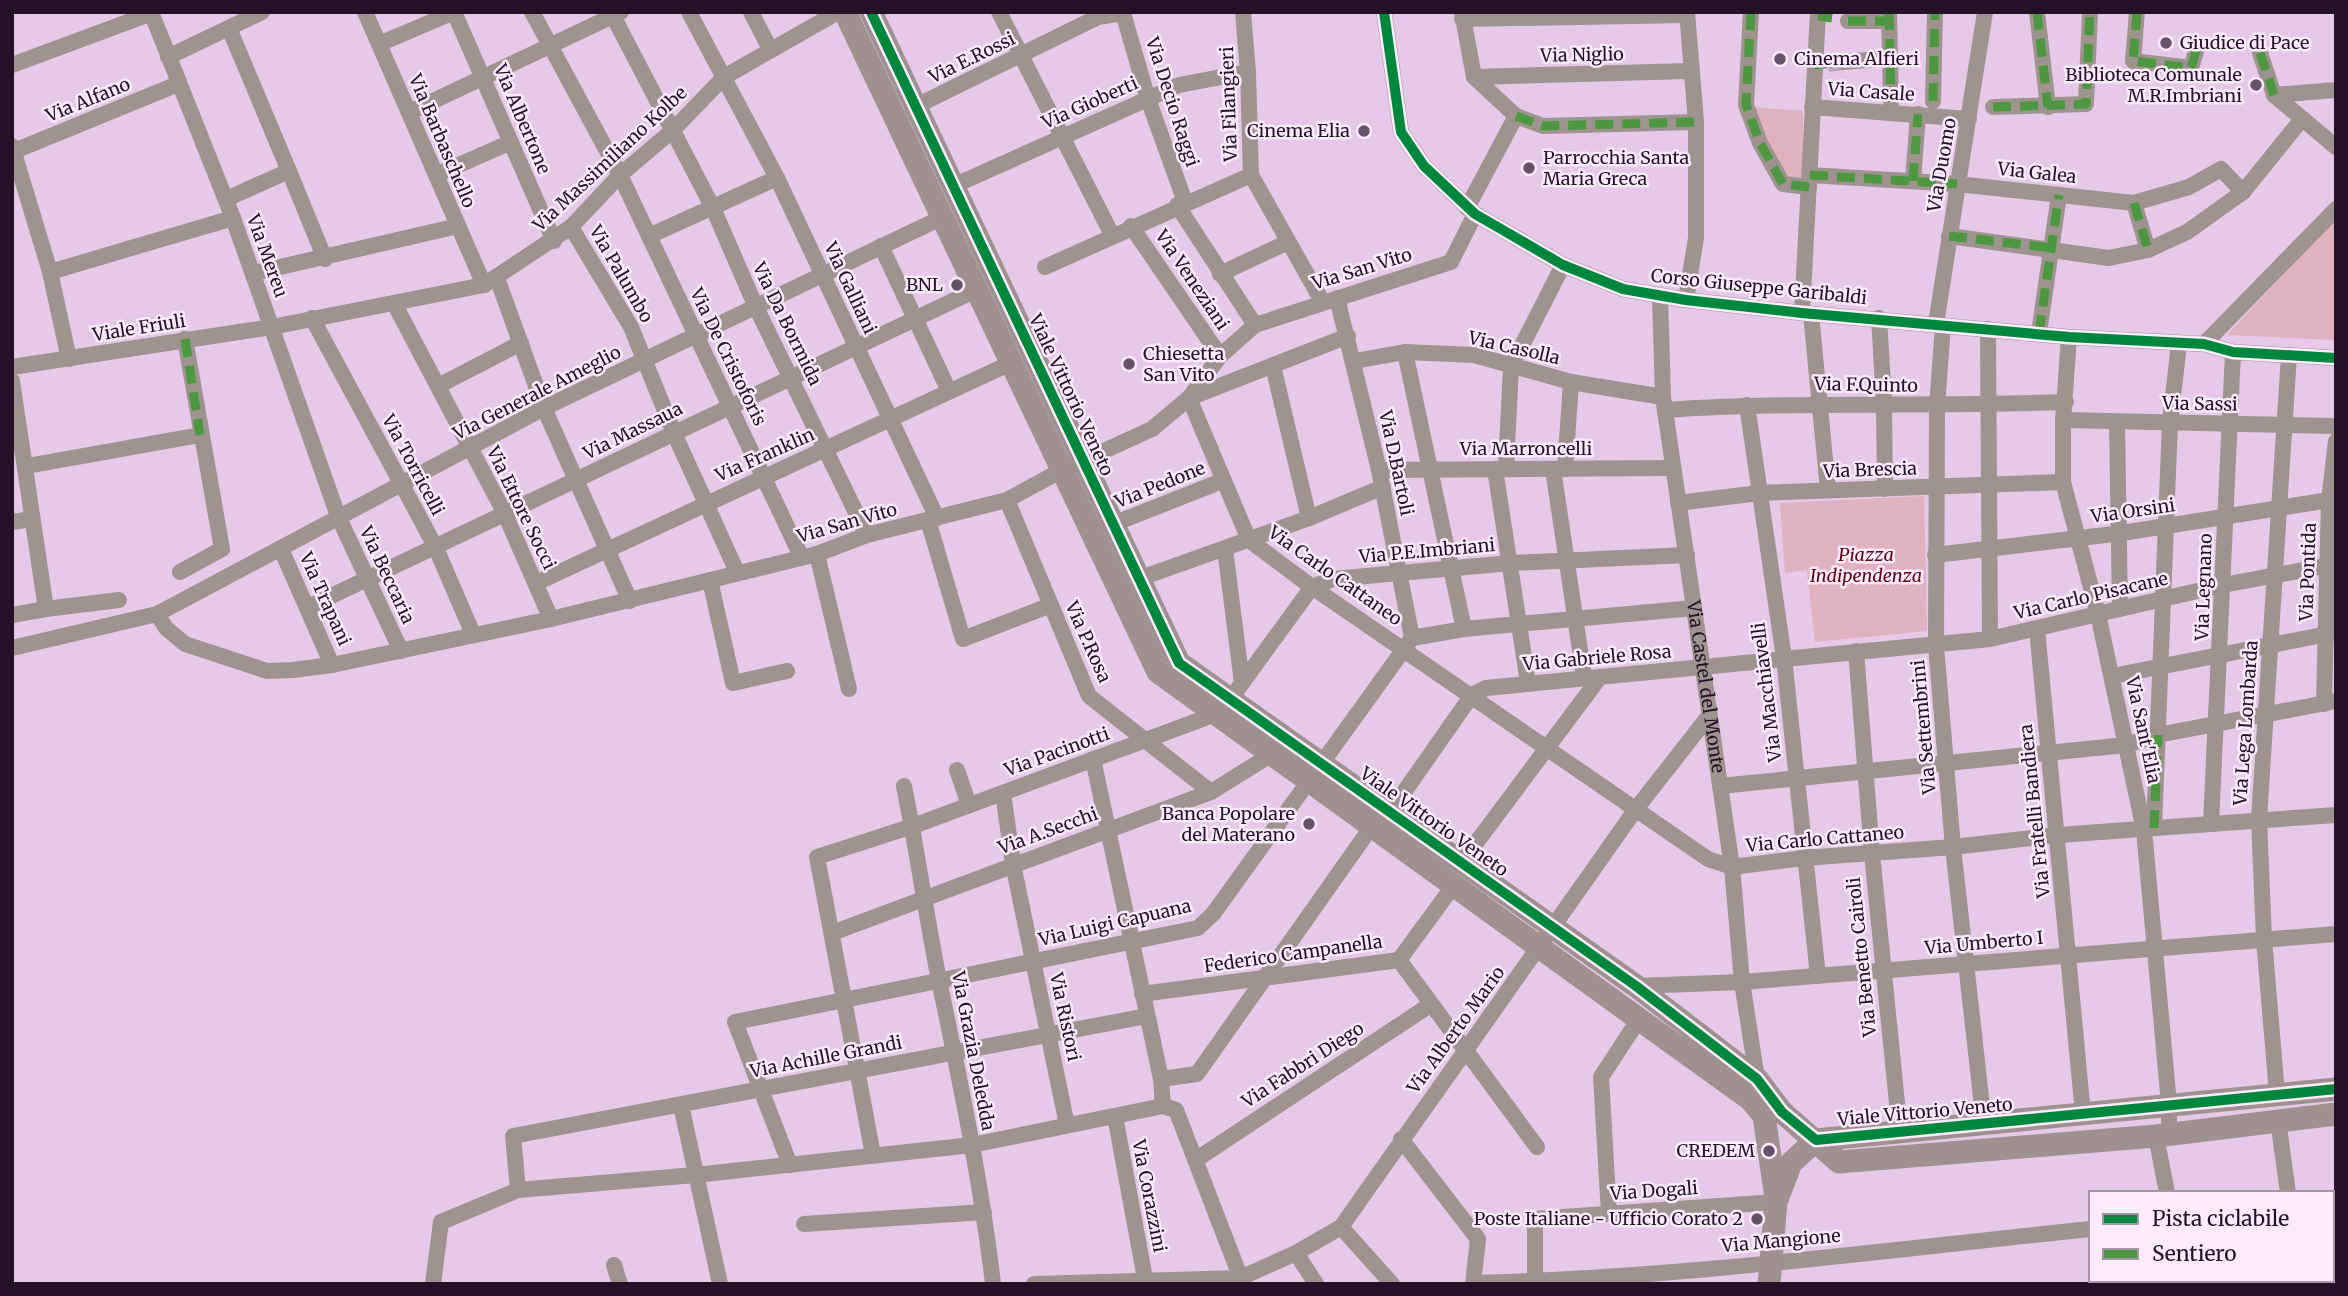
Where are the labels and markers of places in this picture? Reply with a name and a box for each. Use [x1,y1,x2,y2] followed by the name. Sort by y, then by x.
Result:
[2180,31,2309,54] place label: Giudice di Pace
[2158,35,2174,51] marker: Giudice di Pace
[1794,47,1919,70] place label: Cinema Alfieri
[1772,51,1788,67] marker: Cinema Alfieri
[2065,63,2242,107] place label: Biblioteca Comunale M.R.Imbriani
[2248,77,2264,93] marker: Biblioteca Comunale M.R.Imbriani
[1247,119,1350,142] place label: Cinema Elia
[1356,123,1372,139] marker: Cinema Elia
[1543,146,1690,190] place label: Parrocchia Santa Maria Greca
[1521,160,1537,176] marker: Parrocchia Santa Maria Greca
[906,273,943,296] place label: BNL
[949,277,965,293] marker: BNL
[1143,342,1225,386] place label: Chiesetta San Vito
[1121,356,1137,372] marker: Chiesetta San Vito
[1162,802,1295,846] place label: Banca Popolare del Materano
[1301,816,1317,832] marker: Banca Popolare del Materano
[1677,1139,1755,1162] place label: CREDEM
[1761,1143,1777,1159] marker: CREDEM
[1474,1207,1743,1230] place label: Poste Italiane - Ufficio Corato 2
[1749,1211,1765,1227] marker: Poste Italiane - Ufficio Corato 2

